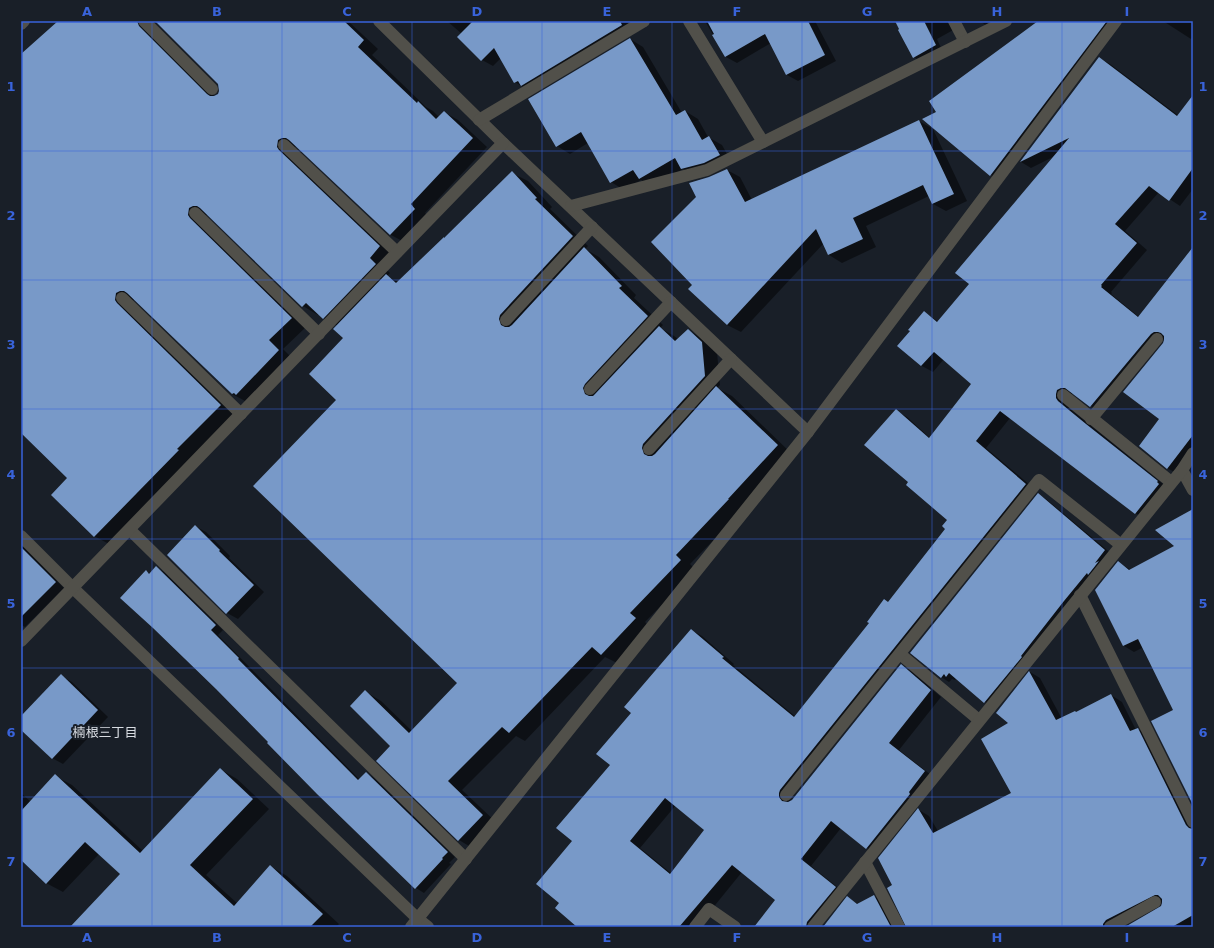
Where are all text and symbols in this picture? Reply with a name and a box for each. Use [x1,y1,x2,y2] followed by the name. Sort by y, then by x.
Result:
[82,4,92,19] text: A
[212,4,222,19] text: B
[342,4,352,19] text: C
[472,4,483,19] text: D
[603,4,611,19] text: E
[733,4,741,19] text: F
[862,4,872,19] text: G
[992,4,1002,19] text: H
[1125,4,1129,19] text: I
[6,79,16,94] text: 1
[1198,79,1208,94] text: 1
[6,208,16,223] text: 2
[1198,208,1208,223] text: 2
[6,337,16,352] text: 3
[1198,337,1208,352] text: 3
[6,467,16,482] text: 4
[1198,467,1208,482] text: 4
[6,596,16,611] text: 5
[1198,596,1208,611] text: 5
[6,725,16,740] text: 6
[72,725,138,740] district label: 楠根三丁目
[1198,725,1208,740] text: 6
[6,854,16,869] text: 7
[1198,854,1208,869] text: 7
[82,930,92,945] text: A
[212,930,222,945] text: B
[342,930,352,945] text: C
[472,930,483,945] text: D
[603,930,611,945] text: E
[733,930,741,945] text: F
[862,930,872,945] text: G
[992,930,1002,945] text: H
[1125,930,1129,945] text: I

